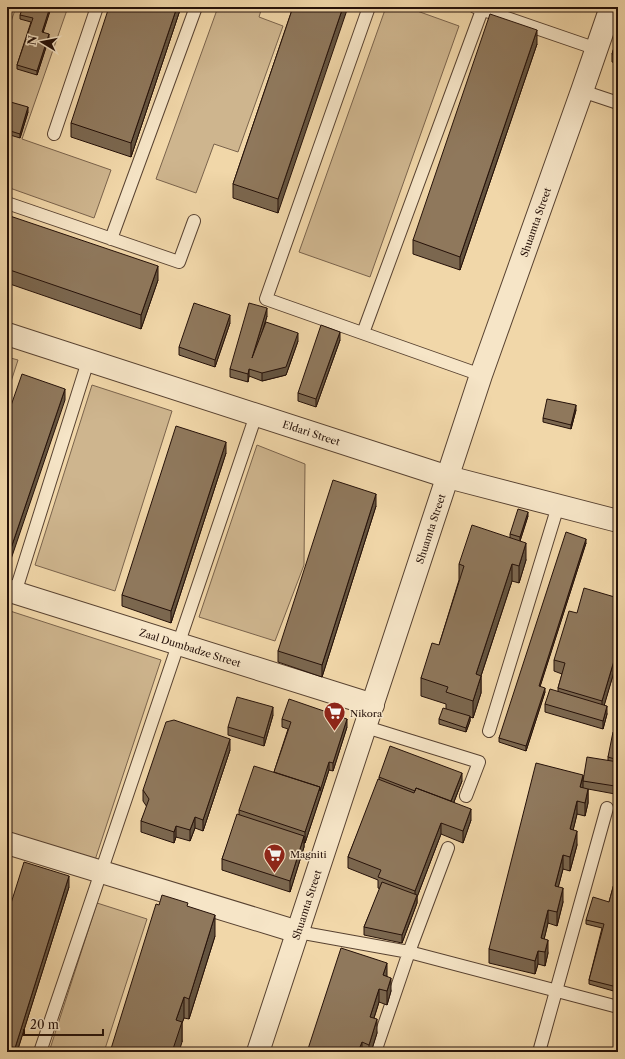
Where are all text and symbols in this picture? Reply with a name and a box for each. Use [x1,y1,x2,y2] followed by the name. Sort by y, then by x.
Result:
[22,22,62,62] north arrow
[24,34,40,46] text: N
[518,185,554,259] street label: Shuamta Street
[281,418,342,449] street label: Eldari Street
[413,492,449,565] street label: Shuamta Street
[138,626,243,670] street label: Zaal Dumbadze Street
[321,700,347,733] supermarket icon: Nikora
[350,707,383,720] place label: Nikora
[262,841,288,874] supermarket icon: Magniti
[290,848,326,861] place label: Magniti
[289,868,325,942] street label: Shuamta Street
[24,1011,103,1037] scale bar
[30,1017,59,1032] text: 20 m

